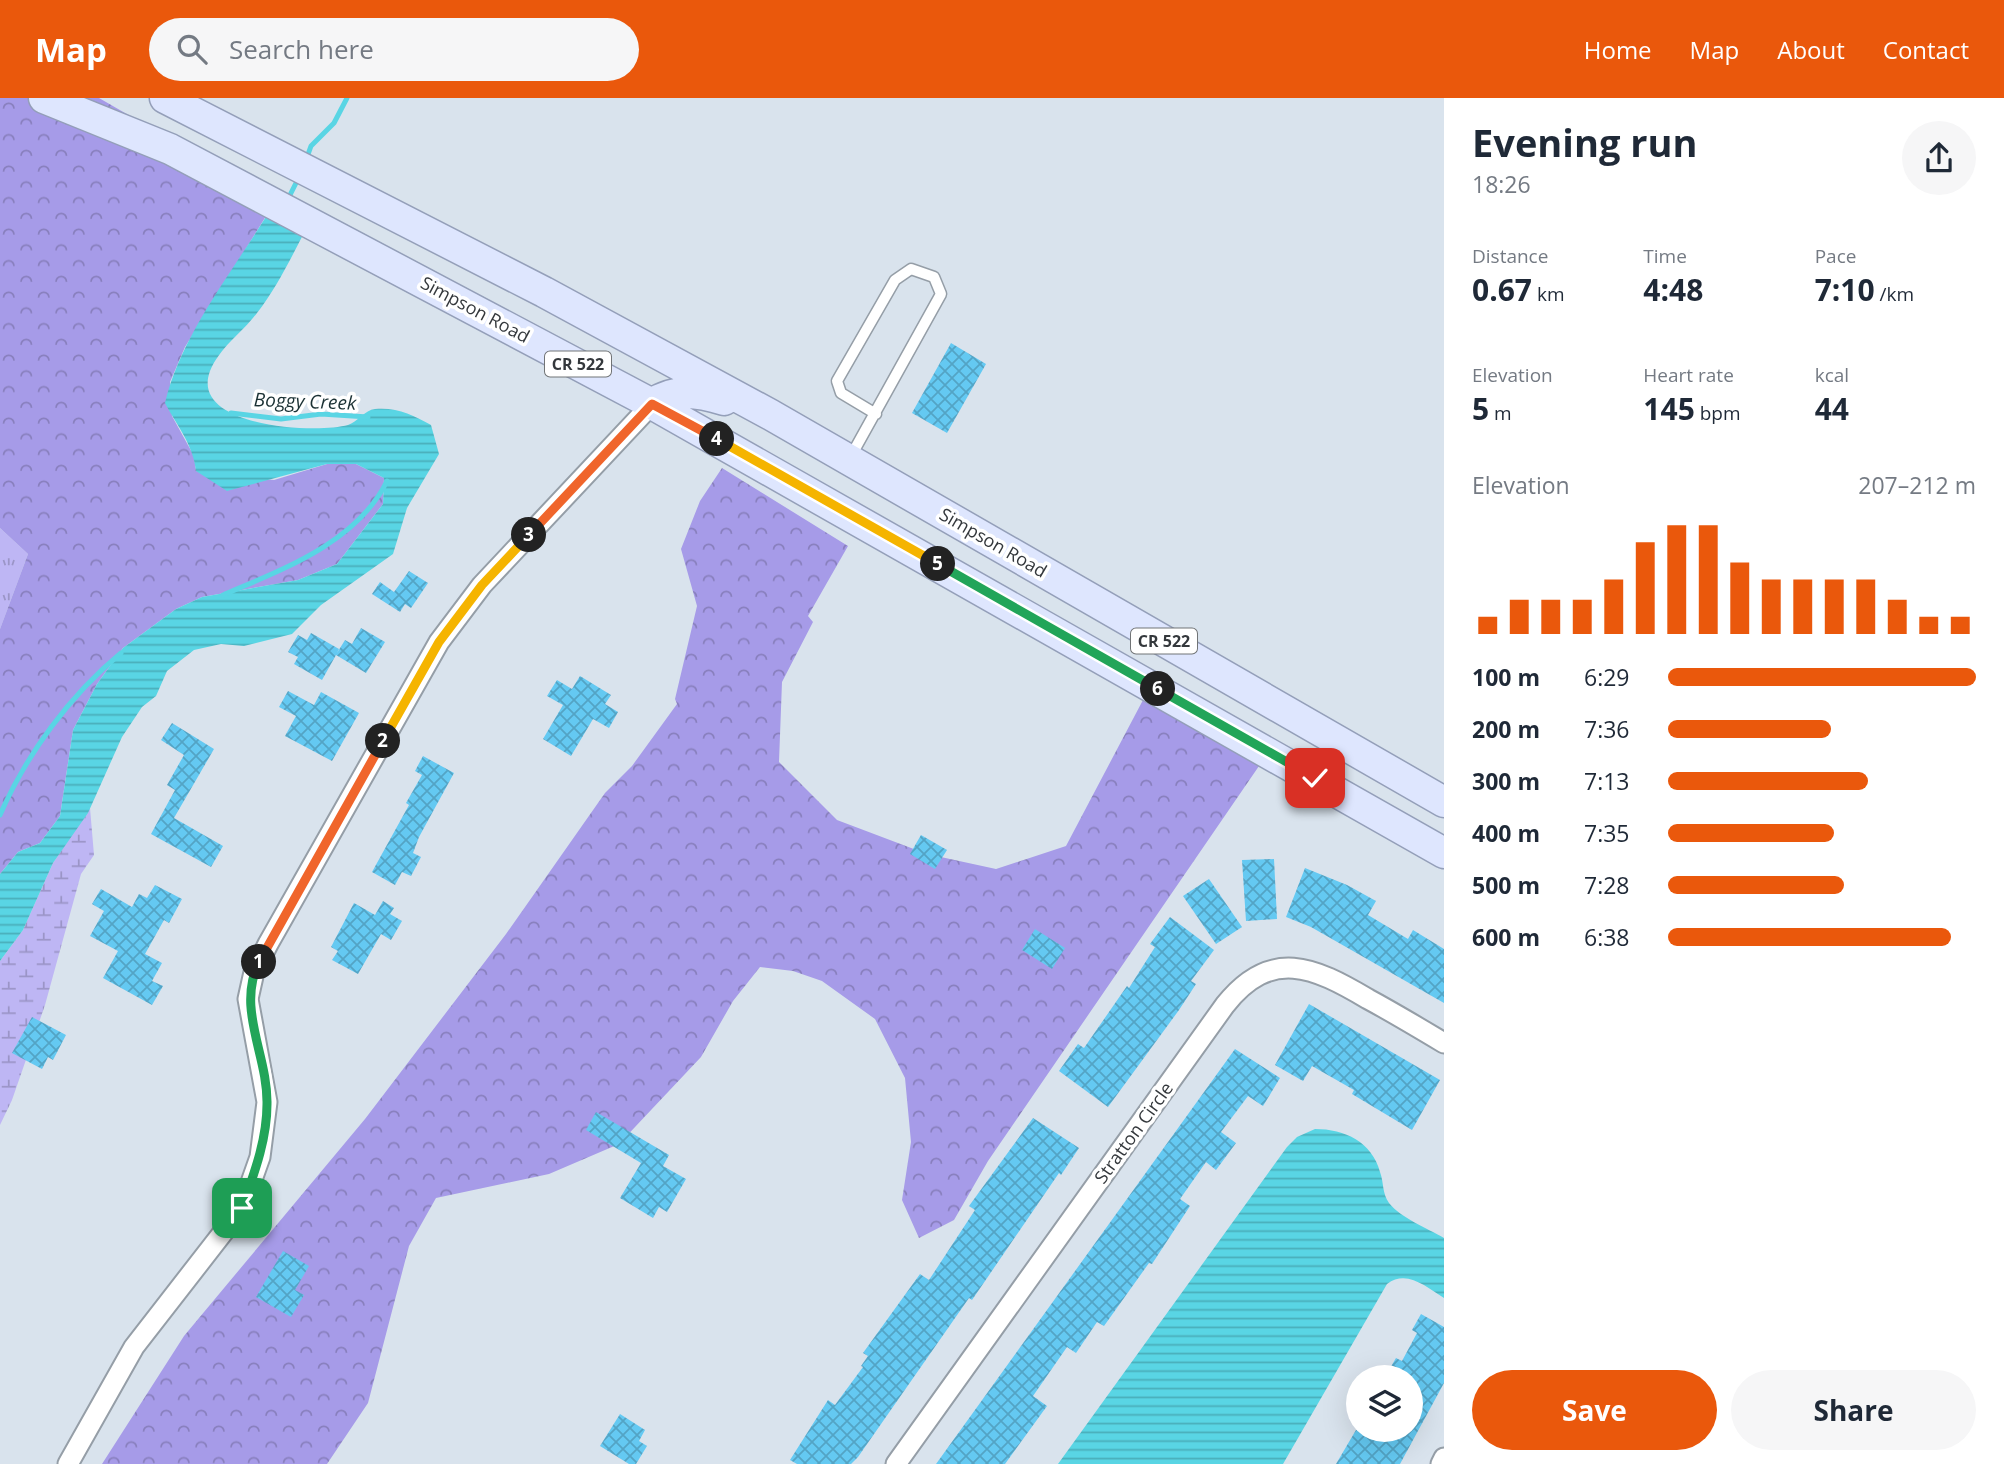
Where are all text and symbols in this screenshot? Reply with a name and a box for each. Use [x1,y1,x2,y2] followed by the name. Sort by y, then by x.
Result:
[149,18,639,81] search box
[35,27,107,72] text: Map
[173,30,211,68] icon: search
[229,31,374,67] text: Search here
[1584,33,1652,66] text: Home
[1690,33,1739,66] text: Map
[1777,33,1845,66] text: About
[1883,33,1969,66] text: Contact
[1472,116,1697,168] text: Evening run
[1902,121,1976,195] button: share
[1472,168,1531,200] text: 18:26
[1472,243,1548,269] text: Distance
[1643,243,1687,269] text: Time
[1815,243,1856,269] text: Pace
[1472,269,1532,310] text: 0.67
[1643,269,1703,310] text: 4:48
[1815,269,1875,310] text: 7:10
[417,270,534,348] street label: Simpson Road
[1532,281,1565,307] text: km
[1875,281,1914,307] text: /km
[545,352,611,376] road number: CR 522
[1472,362,1553,388] text: Elevation
[1643,362,1734,388] text: Heart rate
[1815,362,1849,388] text: kcal
[253,386,357,416] water label: Boggy Creek
[1472,388,1489,429] text: 5
[1643,388,1695,429] text: 145
[1815,388,1849,429] text: 44
[1489,400,1512,426] text: m
[1695,400,1741,426] text: bpm
[700,422,734,456] pin: 4
[711,425,722,451] text: 4
[1472,469,1570,501] text: Elevation
[1858,469,1976,501] text: 207–212 m
[935,502,1052,583] street label: Simpson Road
[512,518,546,552] pin: 3
[523,521,534,547] text: 3
[920,546,956,582] pin: 5
[932,550,943,576] text: 5
[1131,628,1197,654] road number: CR 522
[1472,661,1540,693] text: 100 m
[1584,661,1630,693] text: 6:29
[1140,672,1176,706] pin: 6
[1152,675,1163,701] text: 6
[1472,713,1540,745] text: 200 m
[1584,713,1630,745] text: 7:36
[366,724,400,758] pin: 2
[377,727,388,753] text: 2
[1285,748,1345,808] pin
[1296,759,1334,797] icon: check
[1472,765,1540,797] text: 300 m
[1584,765,1630,797] text: 7:13
[1472,817,1540,849] text: 400 m
[1584,817,1630,849] text: 7:35
[1472,869,1540,901] text: 500 m
[1584,869,1630,901] text: 7:28
[1472,921,1540,953] text: 600 m
[1584,921,1630,953] text: 6:38
[242,944,276,980] pin: 1
[253,948,264,974] text: 1
[1088,1077,1178,1188] street label: Stratton Circle
[212,1178,272,1238] pin
[223,1189,261,1227] icon: arrive
[1346,1365,1423,1442] map controls
[1346,1365,1423,1442] button: layers
[1472,1370,1717,1450] button: Save
[1731,1370,1976,1450] button: Share

